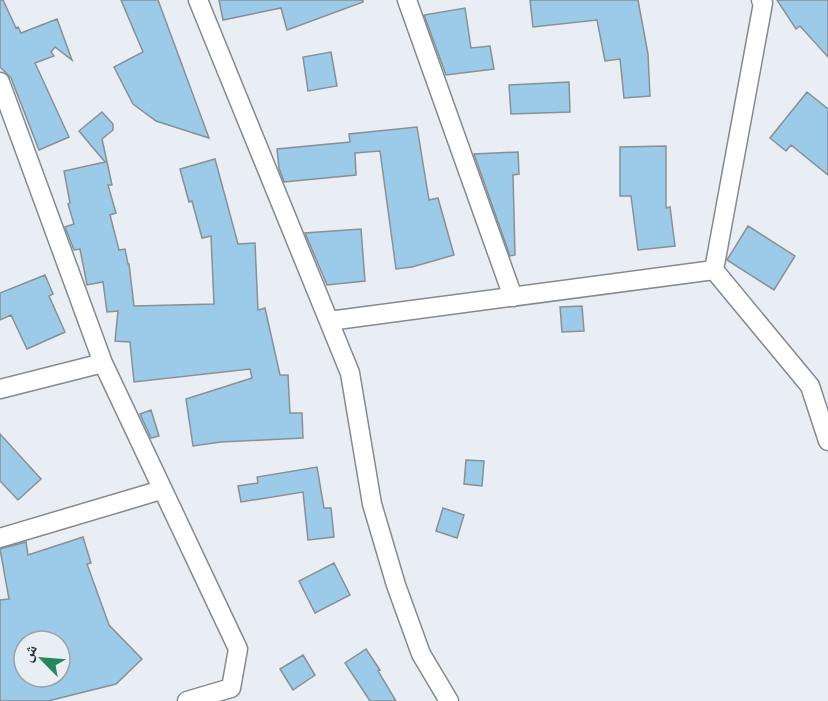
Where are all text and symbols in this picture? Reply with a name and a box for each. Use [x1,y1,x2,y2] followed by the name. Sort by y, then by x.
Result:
[12,629,72,689] north arrow
[16,641,41,665] text: ش

